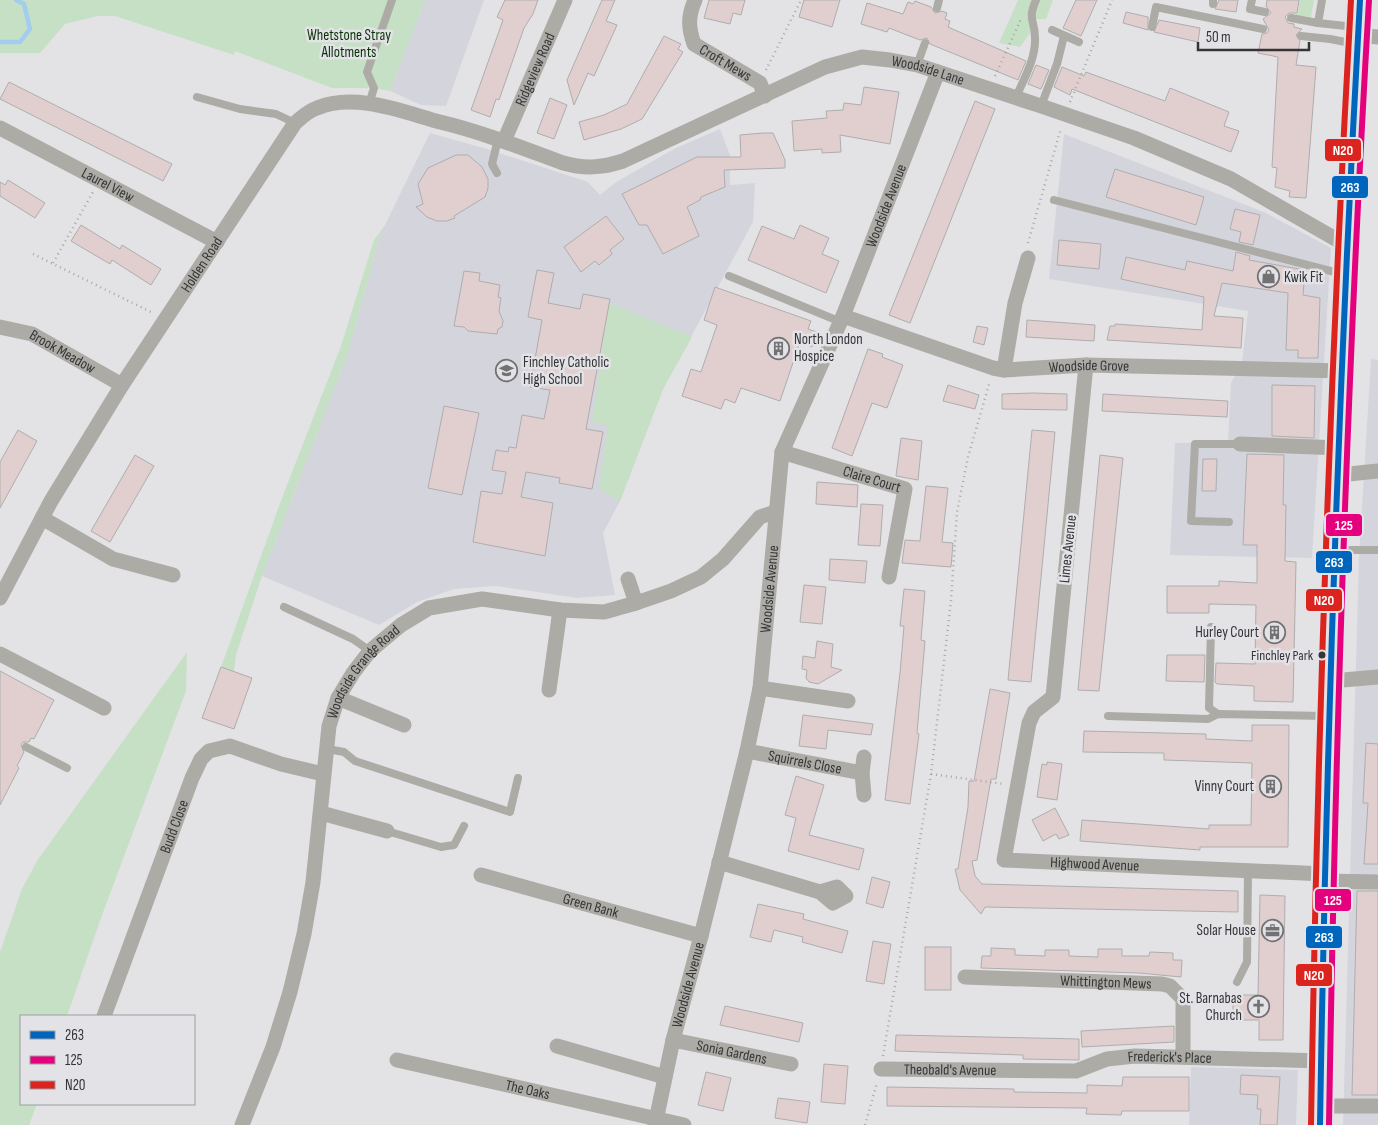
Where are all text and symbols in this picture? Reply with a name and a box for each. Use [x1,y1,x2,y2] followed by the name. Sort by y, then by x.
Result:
[1198,20,1309,52] scale bar
[307,26,391,62] park label: Whetstone Stray Allotments
[1206,28,1231,47] text: 50 m
[511,30,559,109] street label: Ridgeview Road
[696,40,755,85] street label: Croft Mews
[890,51,967,90] street label: Woodside Lane
[1324,138,1362,162] line badge: N20
[1333,142,1353,159] text: N20
[861,161,911,250] street label: Woodside Avenue
[78,163,138,207] street label: Laurel View
[1331,175,1369,199] line badge: 263
[1341,179,1360,196] text: 263
[176,233,227,296] street label: Holden Road
[1256,265,1280,289] shop icon: Kwik Fit
[1284,268,1324,287] place label: Kwik Fit
[26,325,100,378] street label: Brook Meadow
[794,330,863,366] place label: North London Hospice
[766,336,790,360] building icon: North London Hospice
[523,353,609,389] place label: Finchley Catholic High School
[1048,355,1129,377] street label: Woodside Grove
[495,359,519,383] school or university icon: Finchley Catholic High School
[841,461,904,497] street label: Claire Court
[1325,513,1363,537] line badge: 125
[1055,514,1081,584] street label: Limes Avenue
[1335,517,1353,534] text: 125
[756,544,783,634] street label: Woodside Avenue
[1315,550,1353,574] line badge: 263
[1325,554,1344,571] text: 263
[1305,588,1343,612] line badge: N20
[1314,592,1334,609] text: N20
[1263,620,1287,644] building icon: Hurley Court
[322,621,404,721] street label: Woodside Grange Road
[1195,623,1259,642] place label: Hurley Court
[1251,647,1314,664] place label: Finchley Park
[1317,650,1327,660] marker: Finchley Park
[767,746,843,778] street label: Squirrels Close
[1258,774,1282,798] building icon: Vinny Court
[1195,777,1254,796] place label: Vinny Court
[155,797,193,856] street label: Budd Close
[1050,853,1140,875] street label: Highwood Avenue
[1314,888,1352,912] line badge: 125
[561,889,621,922] street label: Green Bank
[1324,892,1342,909] text: 125
[1260,918,1284,942] office icon: Solar House
[1197,921,1256,940] place label: Solar House
[1305,925,1343,949] line badge: 263
[1315,929,1334,946] text: 263
[667,940,708,1030] street label: Woodside Avenue
[1295,963,1333,987] line badge: N20
[1304,967,1324,984] text: N20
[1060,971,1152,993] street label: Whittington Mews
[1179,989,1242,1025] place label: St. Barnabas Church
[1246,995,1270,1019] church icon: St. Barnabas Church
[20,1015,195,1105] legend
[65,1026,84,1045] text: 263
[695,1036,769,1068] street label: Sonia Gardens
[1127,1046,1212,1068] street label: Frederick's Place
[65,1051,83,1070] text: 125
[904,1060,996,1080] street label: Theobald's Avenue
[504,1075,552,1104] street label: The Oaks
[65,1076,86,1095] text: N20

